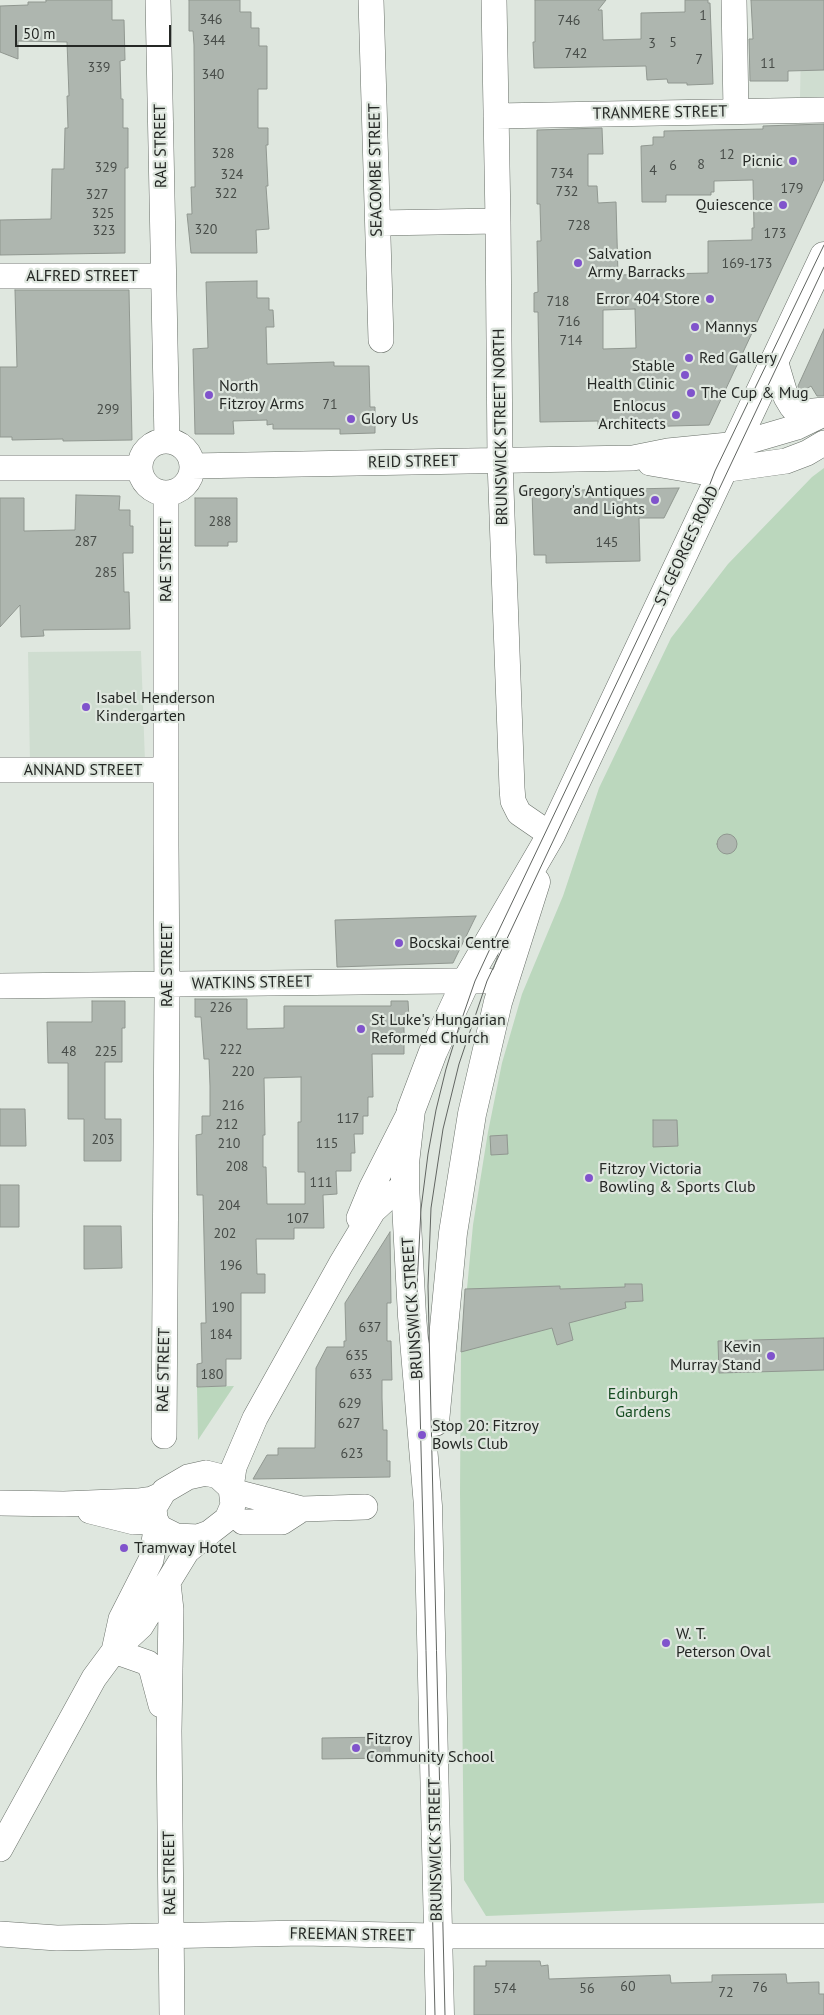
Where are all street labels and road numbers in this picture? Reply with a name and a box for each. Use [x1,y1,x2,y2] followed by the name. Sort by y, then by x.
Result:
[593,102,727,124] street label: TRANMERE STREET
[365,103,387,237] street label: SEACOMBE STREET
[151,104,171,188] street label: RAE STREET
[26,266,138,286] street label: ALFRED STREET
[490,328,512,526] street label: BRUNSWICK STREET NORTH
[368,452,458,472] street label: REID STREET
[651,483,723,609] street label: ST GEORGES ROAD
[156,518,176,602] street label: RAE STREET
[24,760,142,780] street label: ANNAND STREET
[157,923,177,1007] street label: RAE STREET
[191,972,313,994] street label: WATKINS STREET
[398,1236,428,1380] street label: BRUNSWICK STREET
[154,1328,174,1412] street label: RAE STREET
[425,1779,447,1921] street label: BRUNSWICK STREET
[160,1831,180,1915] street label: RAE STREET
[289,1924,415,1946] street label: FREEMAN STREET

